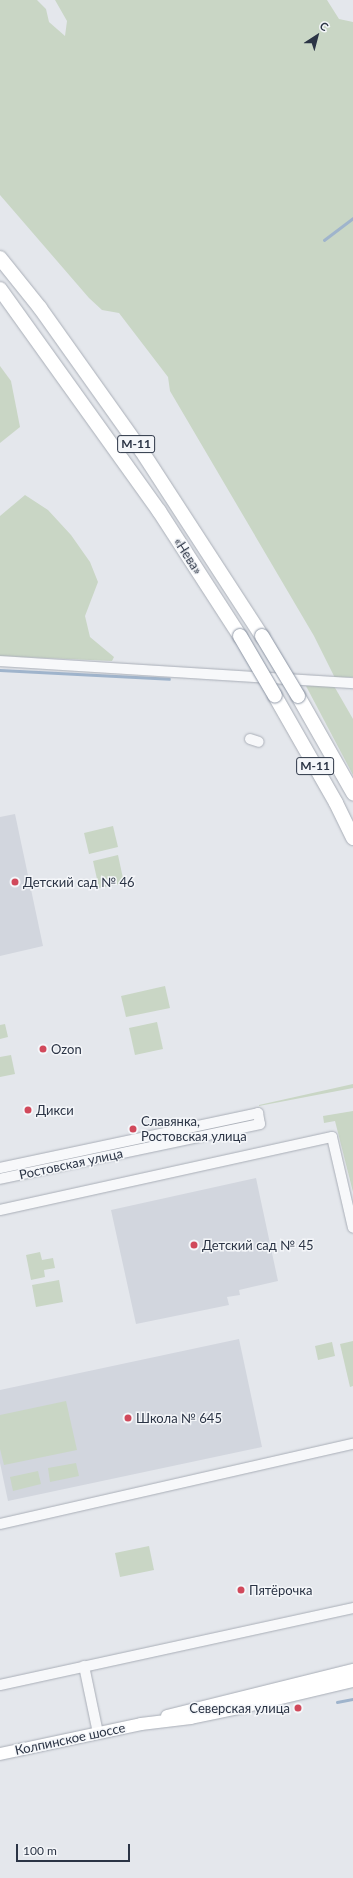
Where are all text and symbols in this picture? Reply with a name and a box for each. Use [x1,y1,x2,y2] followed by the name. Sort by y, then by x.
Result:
[297,16,337,56] north arrow
[318,18,331,33] text: С
[117,434,155,454] road number: М-11
[170,535,206,577] street label: «Нева»
[296,756,334,776] road number: М-11
[23,874,135,890] place label: Детский сад № 46
[10,877,20,887] marker: Детский сад № 46
[51,1041,82,1057] place label: Ozon
[38,1044,48,1054] marker: Ozon
[36,1102,74,1118] place label: Дикси
[23,1105,33,1115] marker: Дикси
[141,1114,247,1145] place label: Славянка, Ростовская улица
[128,1124,138,1134] marker: Славянка, Ростовская улица
[18,1145,124,1183] street label: Ростовская улица
[202,1237,314,1253] place label: Детский сад № 45
[189,1240,199,1250] marker: Детский сад № 45
[136,1410,222,1426] place label: Школа № 645
[123,1413,133,1423] marker: Школа № 645
[249,1582,313,1598] place label: Пятёрочка
[236,1585,246,1595] marker: Пятёрочка
[189,1700,290,1716] place label: Северская улица
[293,1703,303,1713] marker: Северская улица
[13,1720,127,1758] street label: Колпинское шоссе
[18,1836,132,1862] scale bar
[23,1843,57,1858] text: 100 m

